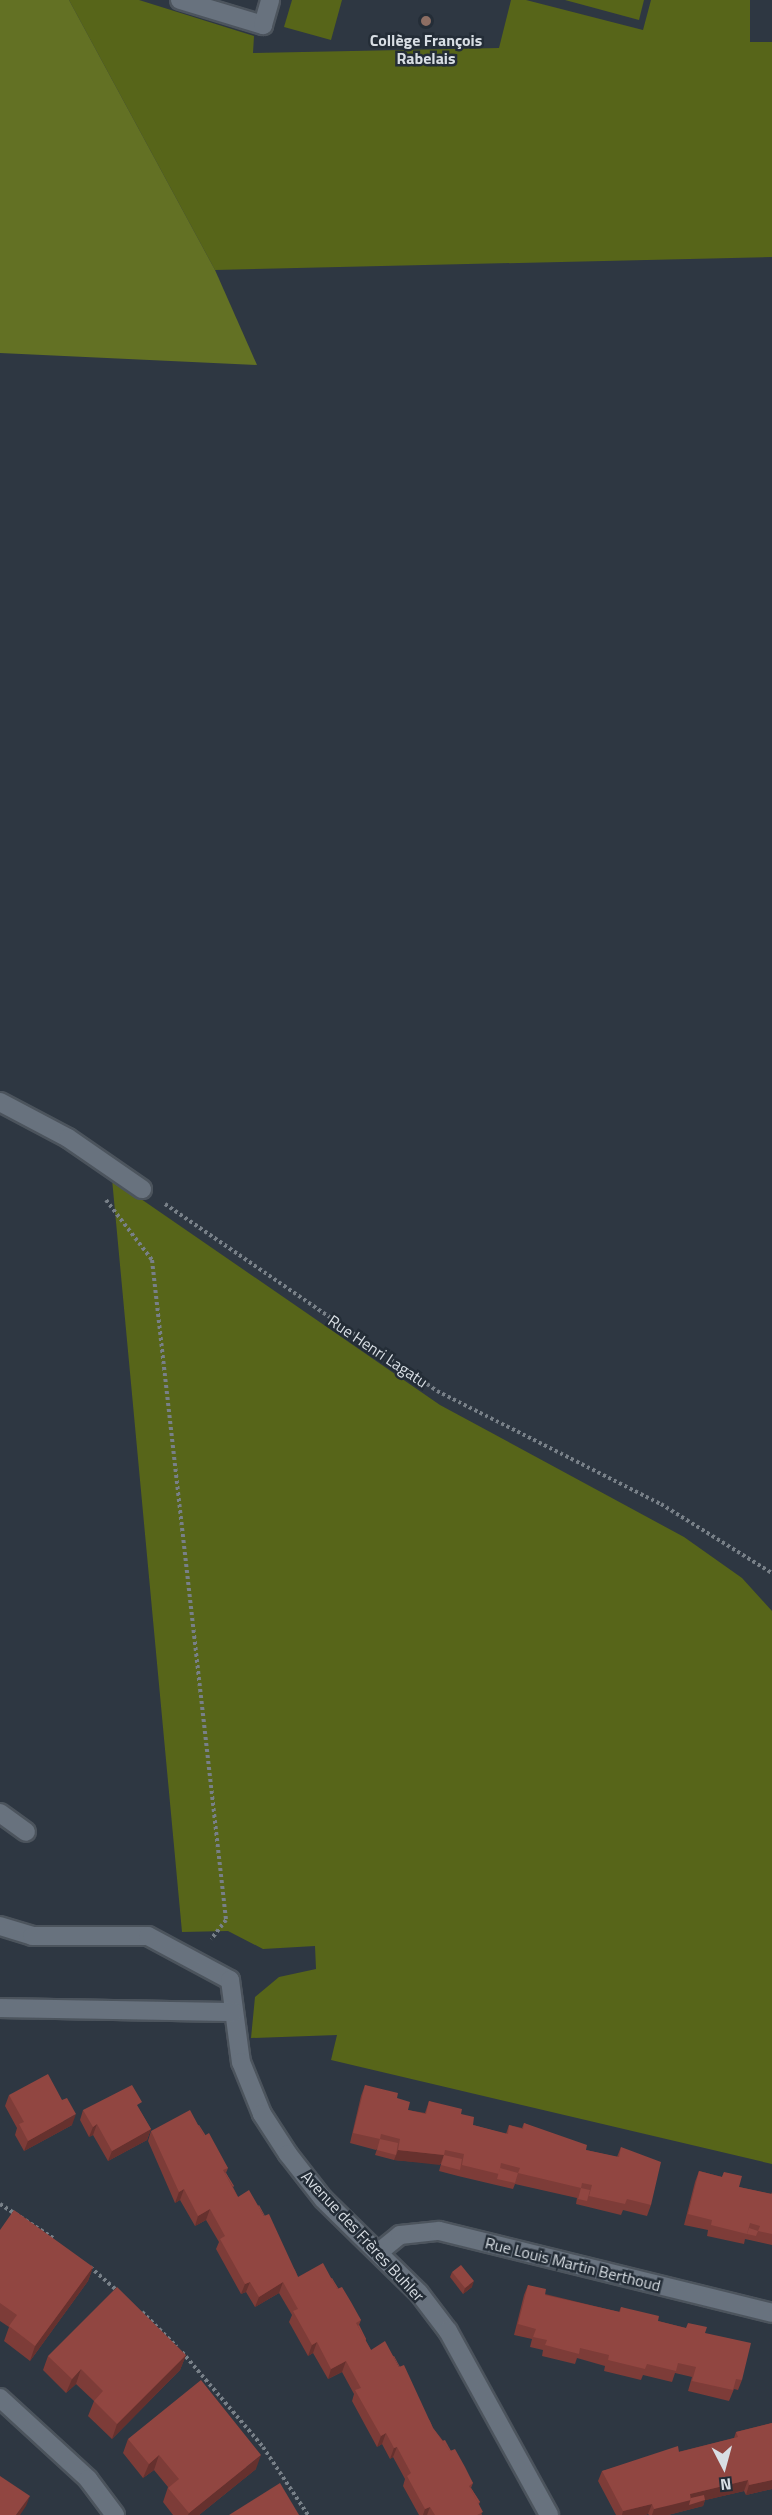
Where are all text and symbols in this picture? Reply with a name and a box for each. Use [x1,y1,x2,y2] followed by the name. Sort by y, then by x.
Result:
[419,14,433,28] marker: Collège François Rabelais
[370,30,482,68] place label: Collège François Rabelais
[325,1311,431,1391] street label: Rue Henri Lagatu
[298,2167,428,2305] street label: Avenue des Frères Buhler
[483,2233,663,2295] street label: Rue Louis Martin Berthoud
[694,2437,754,2497] north arrow
[719,2472,733,2497] text: N

